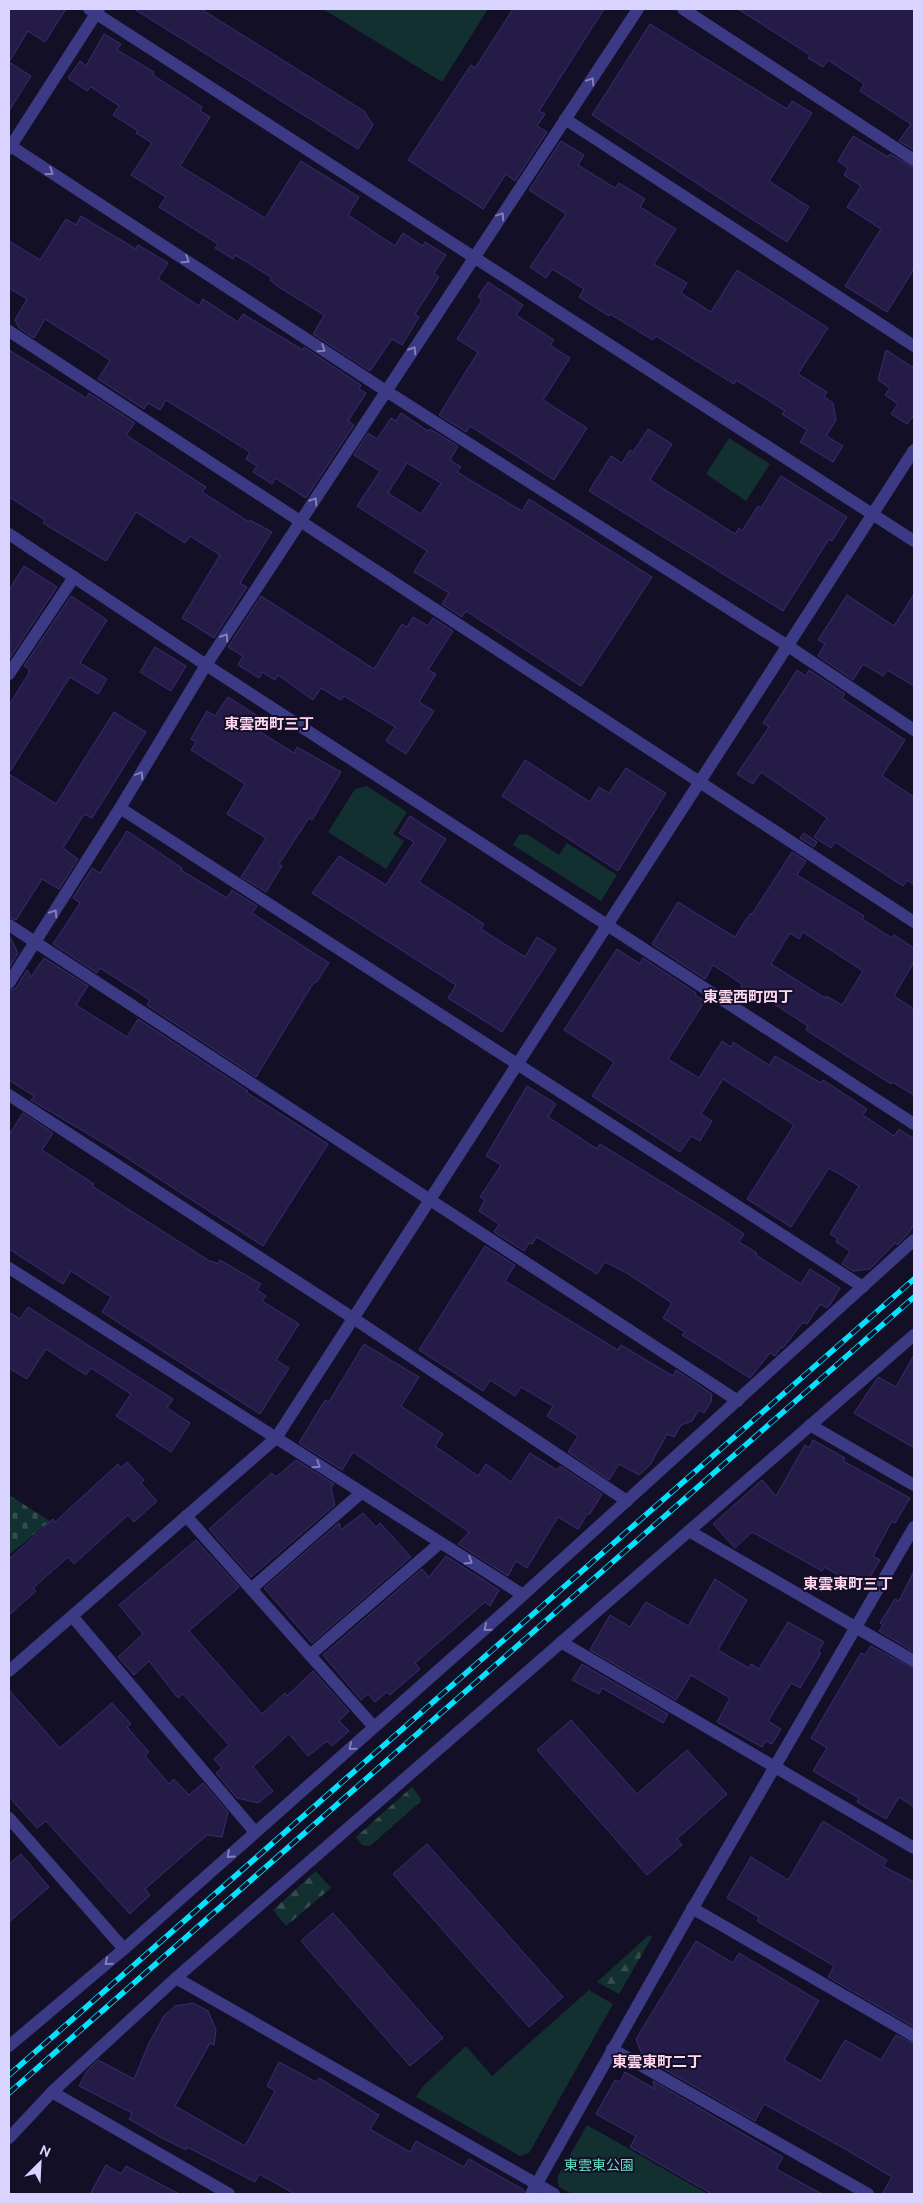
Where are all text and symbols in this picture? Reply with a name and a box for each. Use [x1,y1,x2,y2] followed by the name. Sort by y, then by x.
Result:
[585,77,594,86] one-way arrow
[44,165,53,175] one-way arrow
[495,212,504,222] one-way arrow
[180,254,189,263] one-way arrow
[316,343,326,352] one-way arrow
[407,346,416,356] one-way arrow
[308,497,317,506] one-way arrow
[219,633,228,642] one-way arrow
[224,715,314,732] district label: 東雲西町三丁
[133,771,143,780] one-way arrow
[48,909,57,918] one-way arrow
[703,988,793,1005] district label: 東雲西町四丁
[311,1458,320,1468] one-way arrow
[463,1555,472,1564] one-way arrow
[803,1575,893,1592] district label: 東雲東町三丁
[483,1622,492,1631] one-way arrow
[348,1741,357,1750] one-way arrow
[226,1849,235,1858] one-way arrow
[105,1957,114,1966] one-way arrow
[612,2053,702,2070] district label: 東雲東町二丁
[15,2138,65,2188] north arrow
[37,2142,53,2161] text: N
[564,2157,634,2173] park label: 東雲東公園

